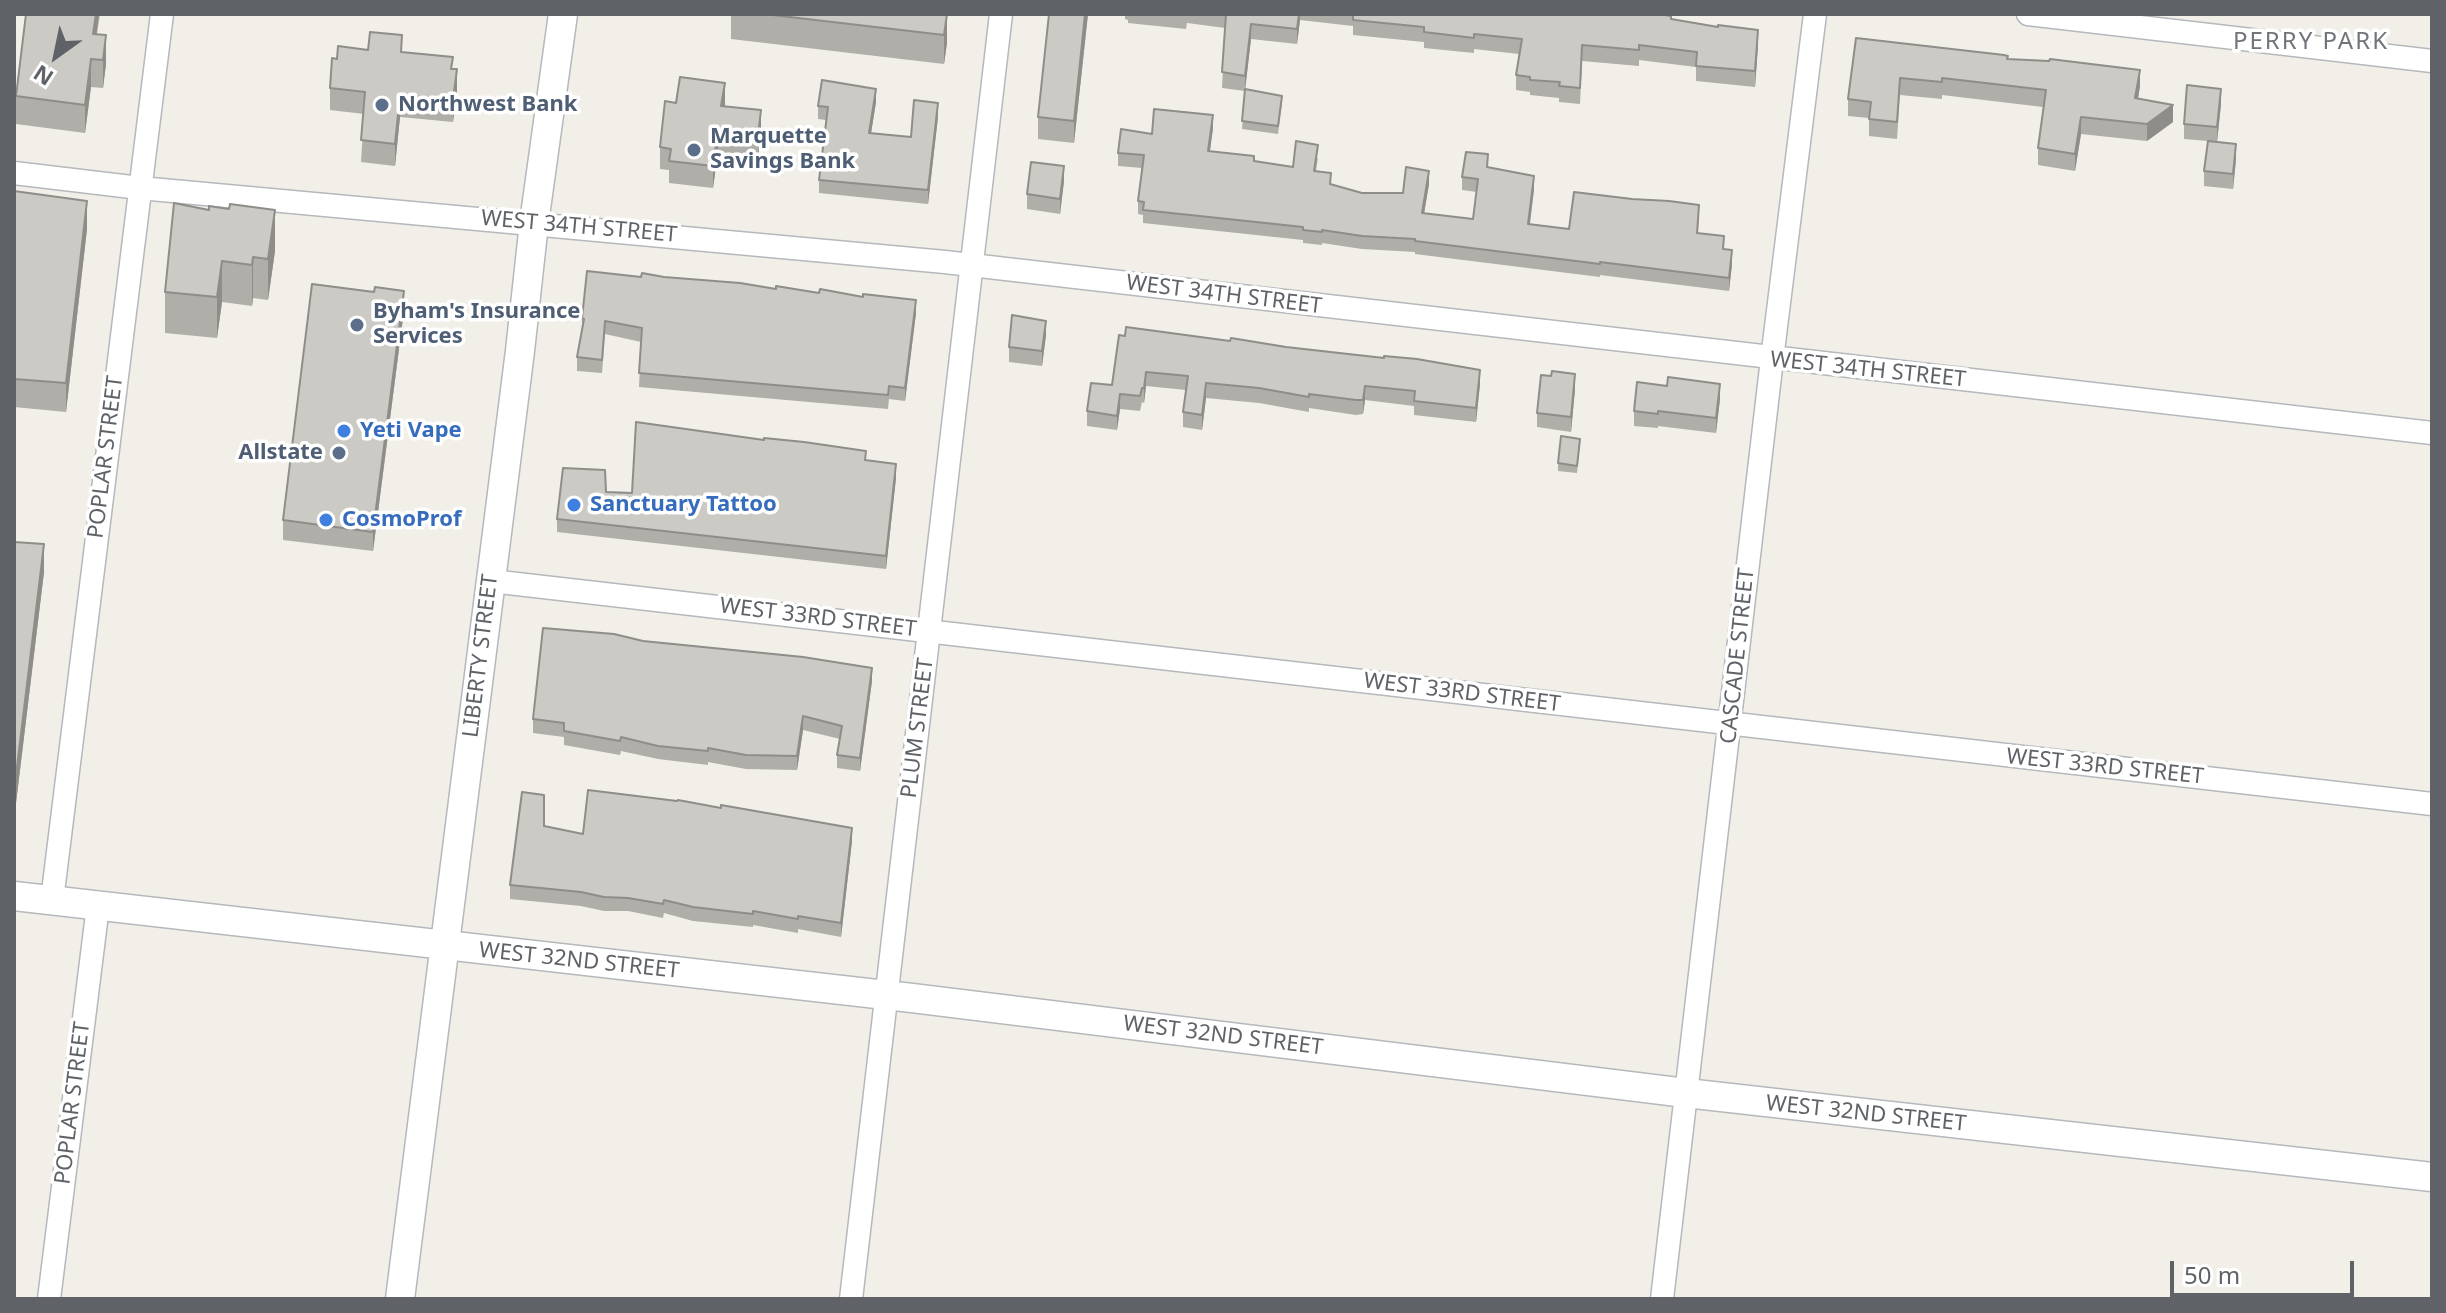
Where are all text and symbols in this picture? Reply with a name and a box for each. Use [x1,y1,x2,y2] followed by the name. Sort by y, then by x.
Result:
[16,16,96,96] north arrow
[2233,28,2389,56] district label: PERRY PARK
[27,59,59,94] text: N
[398,92,577,118] place label: Northwest Bank
[373,96,391,114] marker: Northwest Bank
[710,124,855,176] place label: Marquette Savings Bank
[685,141,703,159] marker: Marquette Savings Bank
[480,205,678,249] street label: WEST 34TH STREET
[1125,270,1323,320] street label: WEST 34TH STREET
[373,299,580,350] place label: Byham's Insurance Services
[348,316,366,334] marker: Byham's Insurance Services
[1769,347,1967,393] street label: WEST 34TH STREET
[83,374,129,540] street label: POPLAR STREET
[360,418,462,444] place label: Yeti Vape
[335,422,353,440] marker: Yeti Vape
[238,440,323,466] place label: Allstate
[330,444,348,462] marker: Allstate
[590,492,777,518] place label: Sanctuary Tattoo
[565,496,583,514] marker: Sanctuary Tattoo
[342,507,461,533] place label: CosmoProf
[317,511,335,529] marker: CosmoProf
[1716,567,1760,745] street label: CASCADE STREET
[458,573,504,739] street label: LIBERTY STREET
[718,593,918,643] street label: WEST 33RD STREET
[896,656,940,800] street label: PLUM STREET
[1362,668,1562,718] street label: WEST 33RD STREET
[2005,744,2205,790] street label: WEST 33RD STREET
[478,937,680,985] street label: WEST 32ND STREET
[1122,1011,1324,1061] street label: WEST 32ND STREET
[50,1020,96,1186] street label: POPLAR STREET
[1765,1090,1967,1138] street label: WEST 32ND STREET
[2174,1245,2358,1295] scale bar
[2184,1258,2240,1291] text: 50 m

